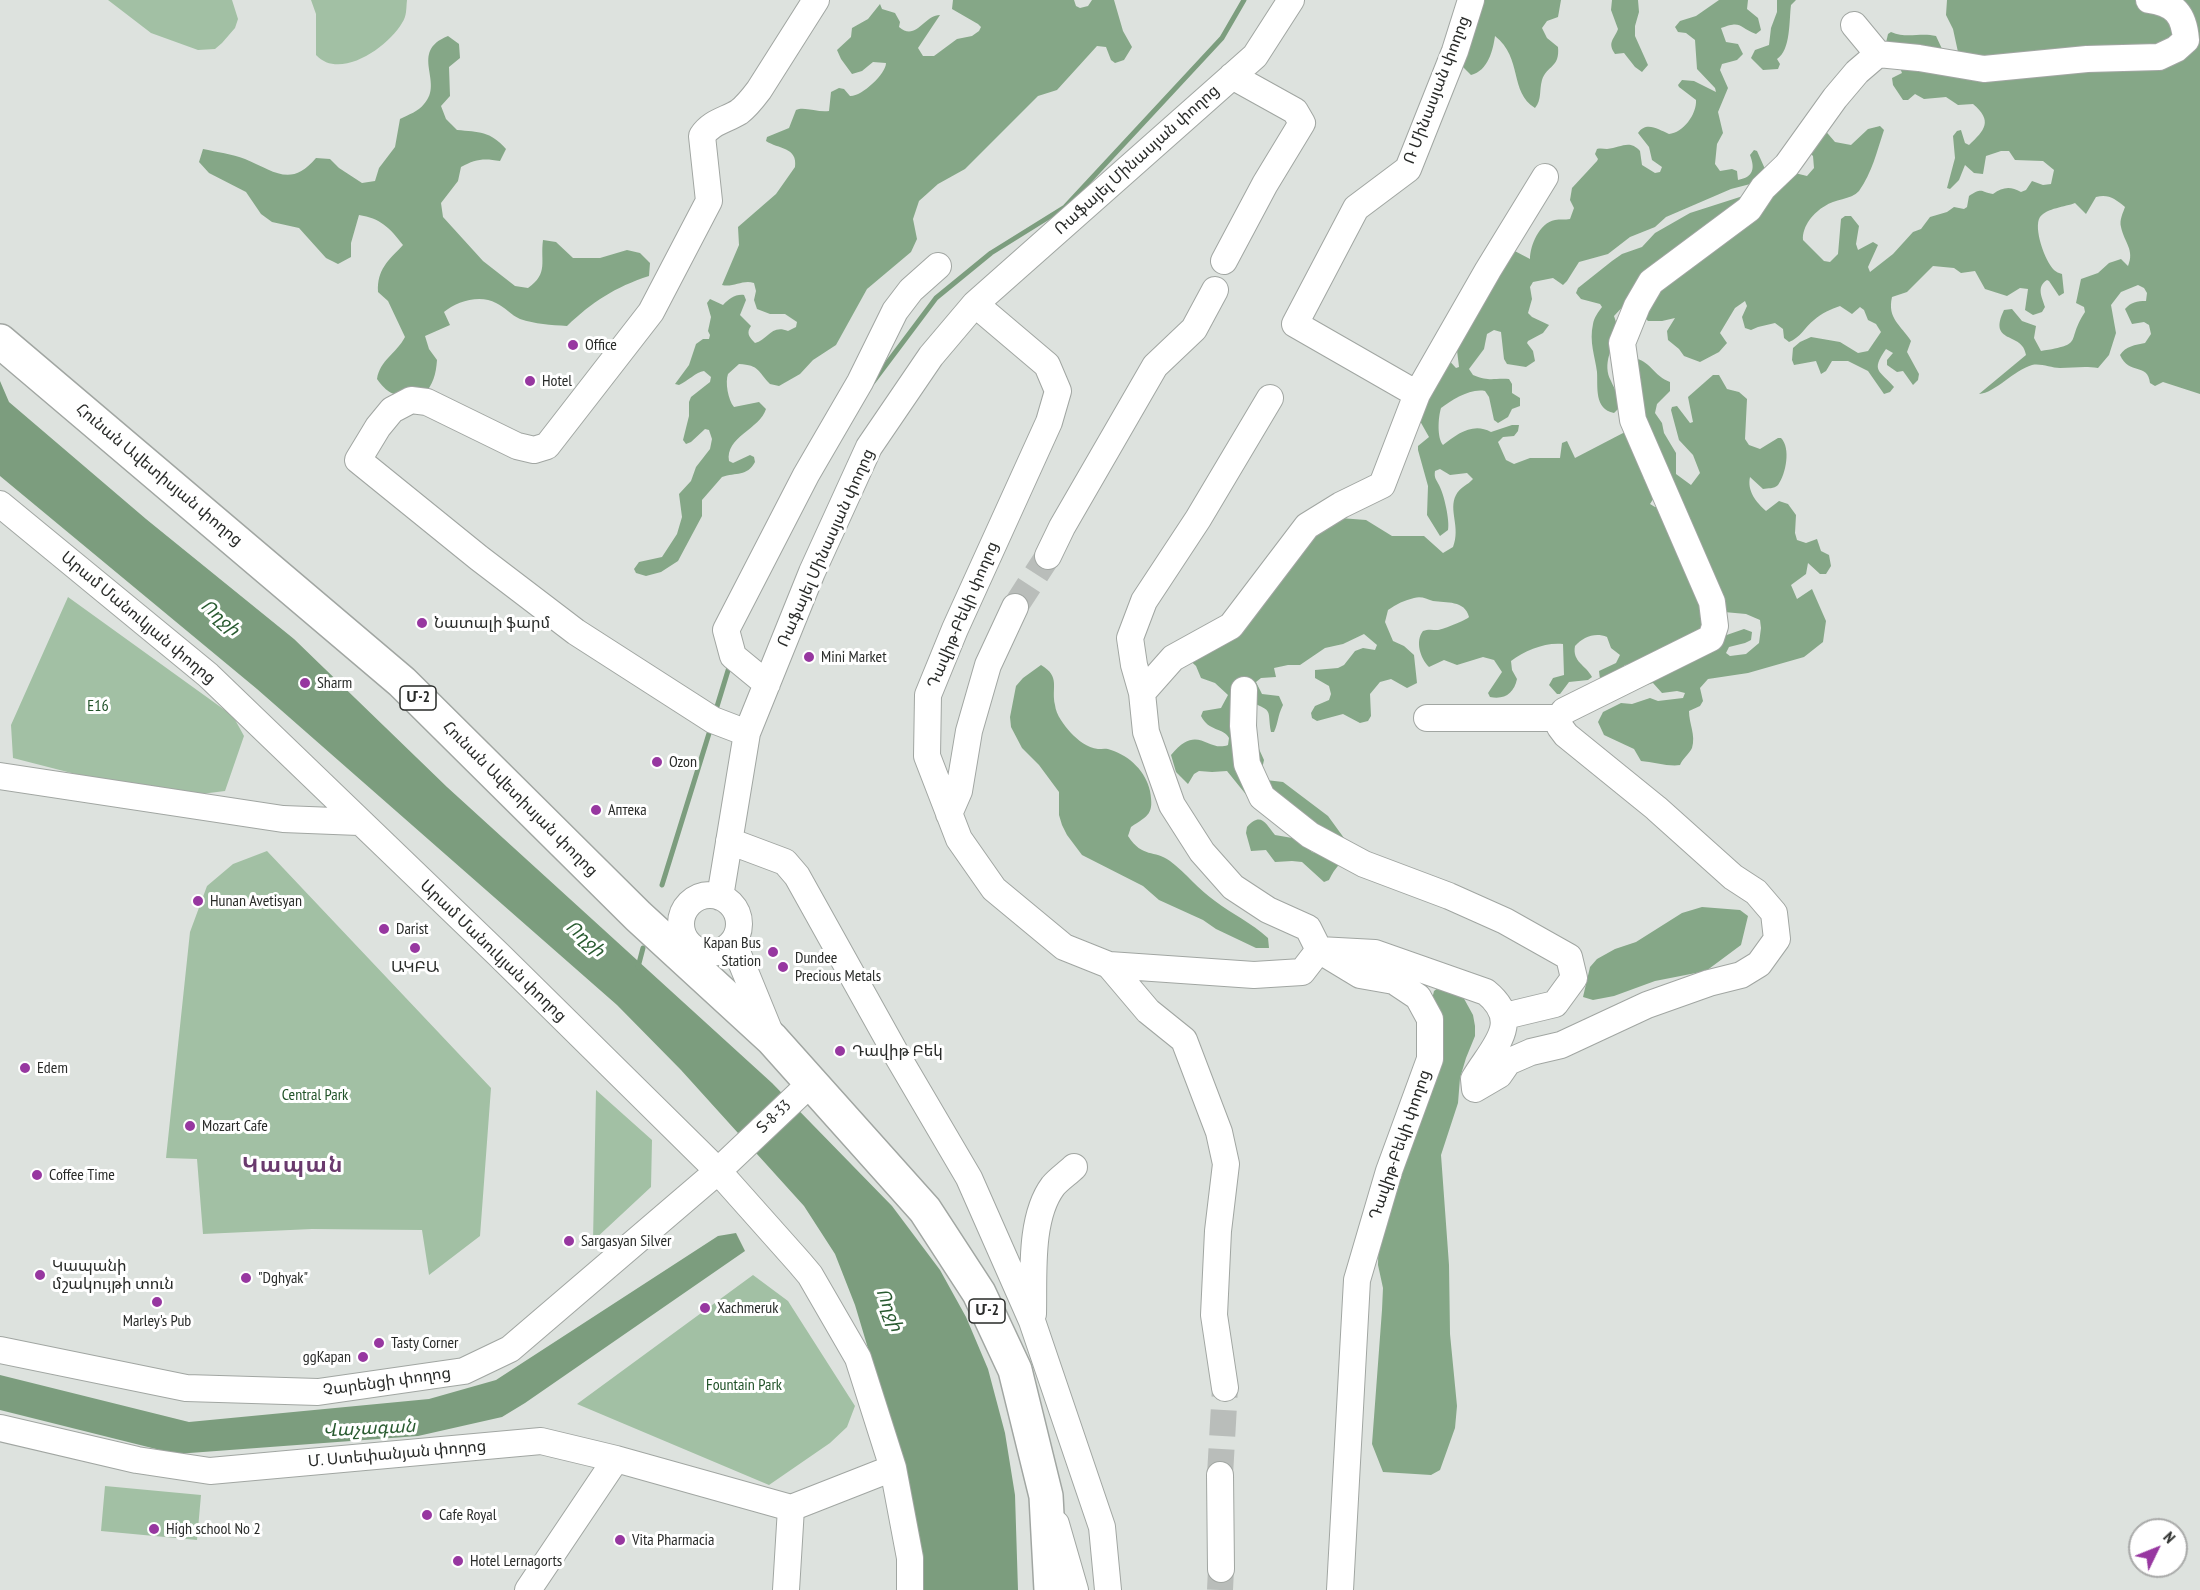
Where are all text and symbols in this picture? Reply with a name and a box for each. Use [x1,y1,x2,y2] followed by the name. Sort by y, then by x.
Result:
[1400,13,1474,167] street label: Ռ Մինասյան փողոց
[1051,81,1223,239] street label: Ռաֆայել Մինասյան փողոց
[585,335,617,355] place label: Office
[566,338,580,352] marker: Office
[542,371,572,391] place label: Hotel
[523,374,537,388] marker: Hotel
[72,400,246,550] street label: Հունան Ավետիսյան փողոց
[774,446,878,650] street label: Ռաֆայել Մինասյան փողոց
[923,539,1003,691] street label: Դավիթ-Բեկի փողոց
[57,548,219,688] street label: Արամ Մանուկյան փողոց
[196,595,244,641] water label: Ողջի
[434,613,550,633] place label: Նատալի ֆարմ
[415,616,429,630] marker: Նատալի ֆարմ
[821,647,887,667] place label: Mini Market
[802,650,816,664] marker: Mini Market
[317,673,352,693] place label: Sharm
[298,676,312,690] marker: Sharm
[400,686,436,710] road number: Մ-2
[87,696,109,716] park label: E16
[438,717,602,881] street label: Հունան Ավետիսյան փողոց
[669,752,697,772] place label: Ozon
[650,755,664,769] marker: Ozon
[608,800,647,820] place label: Аптека
[589,803,603,817] marker: Аптека
[416,876,570,1026] street label: Արամ Մանուկյան փողոց
[210,891,302,911] place label: Hunan Avetisyan
[191,894,205,908] marker: Hunan Avetisyan
[561,916,609,962] water label: Ողջի
[396,919,428,939] place label: Darist
[377,922,391,936] marker: Darist
[703,933,761,971] place label: Kapan Bus Station
[408,941,422,955] marker: ԱԿԲԱ
[766,945,780,959] marker: Kapan Bus Station
[795,948,881,986] place label: Dundee Precious Metals
[391,957,439,977] place label: ԱԿԲԱ
[776,960,790,974] marker: Dundee Precious Metals
[852,1041,943,1061] place label: Դավիթ Բեկ
[833,1044,847,1058] marker: Դավիթ Բեկ
[37,1058,68,1078] place label: Edem
[18,1061,32,1075] marker: Edem
[1365,1067,1435,1223] street label: Դավիթ-Բեկի փողոց
[282,1085,348,1105] park label: Central Park
[753,1096,795,1138] street label: Տ-8-33
[202,1116,268,1136] place label: Mozart Cafe
[183,1119,197,1133] marker: Mozart Cafe
[242,1153,344,1179] district label: Կապան
[49,1165,115,1185] place label: Coffee Time
[30,1168,44,1182] marker: Coffee Time
[581,1231,671,1251] place label: Sargasyan Silver
[562,1234,576,1248] marker: Sargasyan Silver
[52,1256,174,1294] place label: Կապանի մշակույթի տուն
[33,1268,47,1282] marker: Կապանի մշակույթի տուն
[258,1268,308,1288] place label: "Dghyak"
[239,1271,253,1285] marker: "Dghyak"
[871,1285,907,1335] water label: Ողջի
[150,1295,164,1309] marker: Marley's Pub
[717,1298,778,1318] place label: Xachmeruk
[969,1299,1005,1323] road number: Մ-2
[698,1301,712,1315] marker: Xachmeruk
[123,1311,191,1331] place label: Marley's Pub
[391,1333,459,1353] place label: Tasty Corner
[372,1336,386,1350] marker: Tasty Corner
[303,1347,351,1367] place label: ggKapan
[356,1350,370,1364] marker: ggKapan
[322,1364,452,1400] street label: Չարենցի փողոց
[706,1375,782,1395] park label: Fountain Park
[322,1416,416,1442] water label: Վաչագան
[307,1437,487,1471] street label: Մ. Ստեփանյան փողոց
[439,1505,496,1525] place label: Cafe Royal
[420,1508,434,1522] marker: Cafe Royal
[2128,1518,2188,1578] north arrow
[166,1519,261,1539] place label: High school No 2
[147,1522,161,1536] marker: High school No 2
[2159,1527,2180,1547] text: N
[632,1530,714,1550] place label: Vita Pharmacia
[613,1533,627,1547] marker: Vita Pharmacia
[470,1551,562,1571] place label: Hotel Lernagorts
[451,1554,465,1568] marker: Hotel Lernagorts

